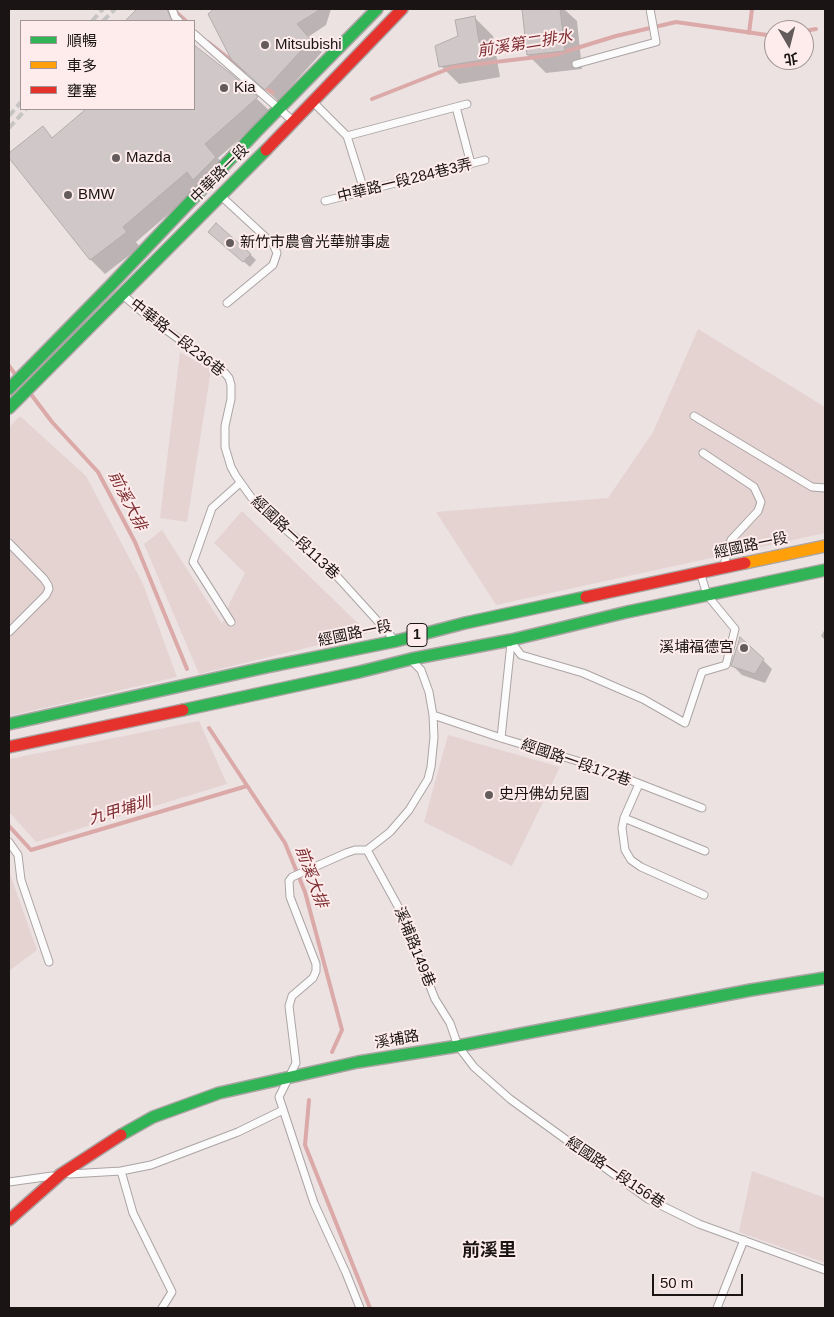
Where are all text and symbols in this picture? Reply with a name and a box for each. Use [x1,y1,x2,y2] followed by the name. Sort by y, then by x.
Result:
[20,20,195,110] legend
[764,20,814,70] north arrow
[476,27,574,61] water label: 前溪第二排水
[67,32,97,49] text: 順暢
[275,36,342,54] place label: Mitsubishi
[259,39,271,51] marker: Mitsubishi
[783,50,799,68] text: 北
[67,57,97,74] text: 車多
[234,79,256,97] place label: Kia
[67,82,97,99] text: 壅塞
[218,82,230,94] marker: Kia
[187,141,253,207] street label: 中華路一段
[126,149,171,167] place label: Mazda
[110,152,122,164] marker: Mazda
[336,156,474,206] street label: 中華路一段284巷3弄
[78,186,115,204] place label: BMW
[62,189,74,201] marker: BMW
[240,234,390,252] place label: 新竹市農會光華辦事處
[224,237,236,249] marker: 新竹市農會光華辦事處
[126,295,228,381] street label: 中華路一段236巷
[104,468,150,534] water label: 前溪大排
[247,493,343,583] street label: 經國路一段113巷
[712,529,790,563] street label: 經國路一段
[316,617,394,651] street label: 經國路一段
[407,624,427,646] road number: 1
[659,639,734,657] place label: 溪埔福德宮
[738,642,750,654] marker: 溪埔福德宮
[519,736,633,790] street label: 經國路一段172巷
[499,786,589,804] place label: 史丹佛幼兒園
[483,789,495,801] marker: 史丹佛幼兒園
[87,793,153,829] water label: 九甲埔圳
[291,844,331,910] water label: 前溪大排
[390,904,438,990] street label: 溪埔路149巷
[373,1027,421,1053] street label: 溪埔路
[562,1133,668,1213] street label: 經國路一段156巷
[462,1240,516,1262] district label: 前溪里
[654,1264,745,1296] scale bar
[660,1274,693,1291] text: 50 m

